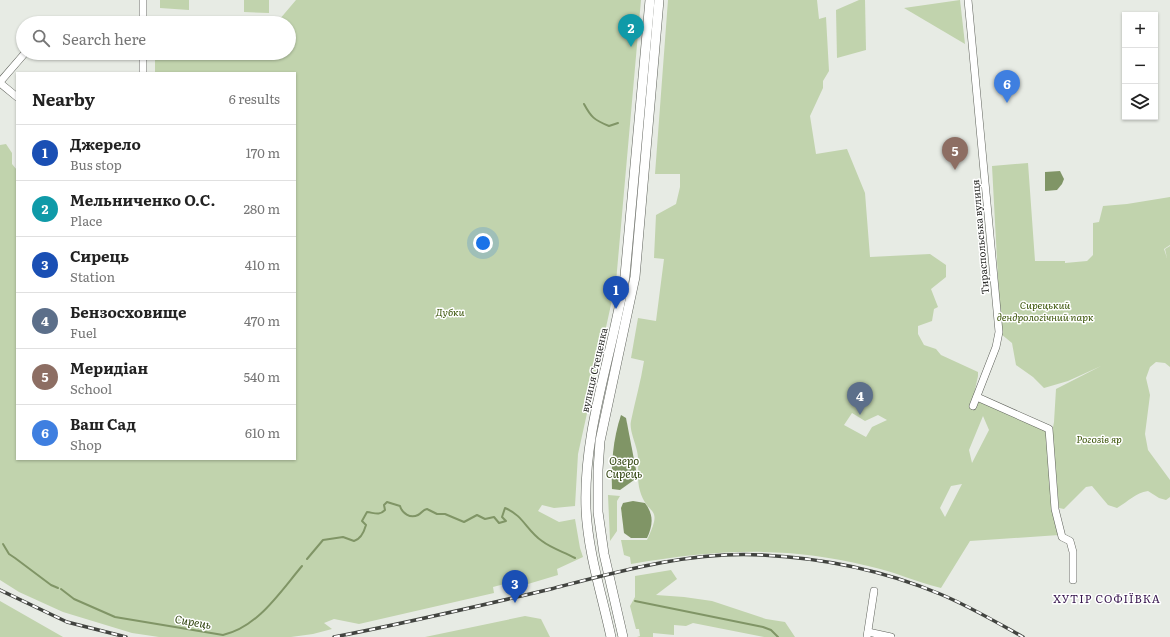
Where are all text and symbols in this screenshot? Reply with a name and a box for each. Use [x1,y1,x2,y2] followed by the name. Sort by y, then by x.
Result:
[1122,12,1158,120] map controls
[1122,12,1158,48] button: +
[618,14,644,47] pin: 2
[16,16,296,60] search box
[30,27,52,49] icon: search
[62,27,146,50] text: Search here
[1122,48,1158,84] button: −
[994,70,1020,103] pin: 6
[1122,84,1158,120] button: layers
[32,86,95,111] text: Nearby
[229,89,280,108] text: 6 results
[70,132,141,155] text: Джерело
[942,137,968,170] pin: 5
[42,143,48,162] text: 1
[246,143,280,162] text: 170 m
[70,155,122,174] text: Bus stop
[967,179,992,295] street label: Тираспольська вулиця
[70,188,215,211] text: Мельниченко О.С.
[42,199,48,218] text: 2
[244,199,280,218] text: 280 m
[70,211,102,230] text: Place
[473,233,493,253] your location
[70,244,129,267] text: Сирець
[41,255,49,274] text: 3
[245,255,280,274] text: 410 m
[70,267,115,286] text: Station
[603,276,629,309] pin: 1
[997,297,1094,324] park label: Сирецький дендрологічний парк
[70,300,186,323] text: Бензосховище
[436,304,465,319] park label: Дубки
[41,311,49,330] text: 4
[244,311,280,330] text: 470 m
[70,323,97,342] text: Fuel
[576,325,611,414] street label: вулиця Стеценка
[70,356,148,379] text: Меридіан
[41,367,49,386] text: 5
[244,367,280,386] text: 540 m
[70,379,112,398] text: School
[847,382,873,415] pin: 4
[70,412,136,435] text: Ваш Сад
[41,423,49,442] text: 6
[245,423,280,442] text: 610 m
[1076,431,1122,446] park label: Рогозів яр
[70,435,102,454] text: Shop
[606,452,642,481] water label: Озеро Сирець
[502,570,528,603] pin: 3
[1053,590,1161,606] district label: ХУТІР СОФІЇВКА
[174,610,213,632] water label: Сирець

